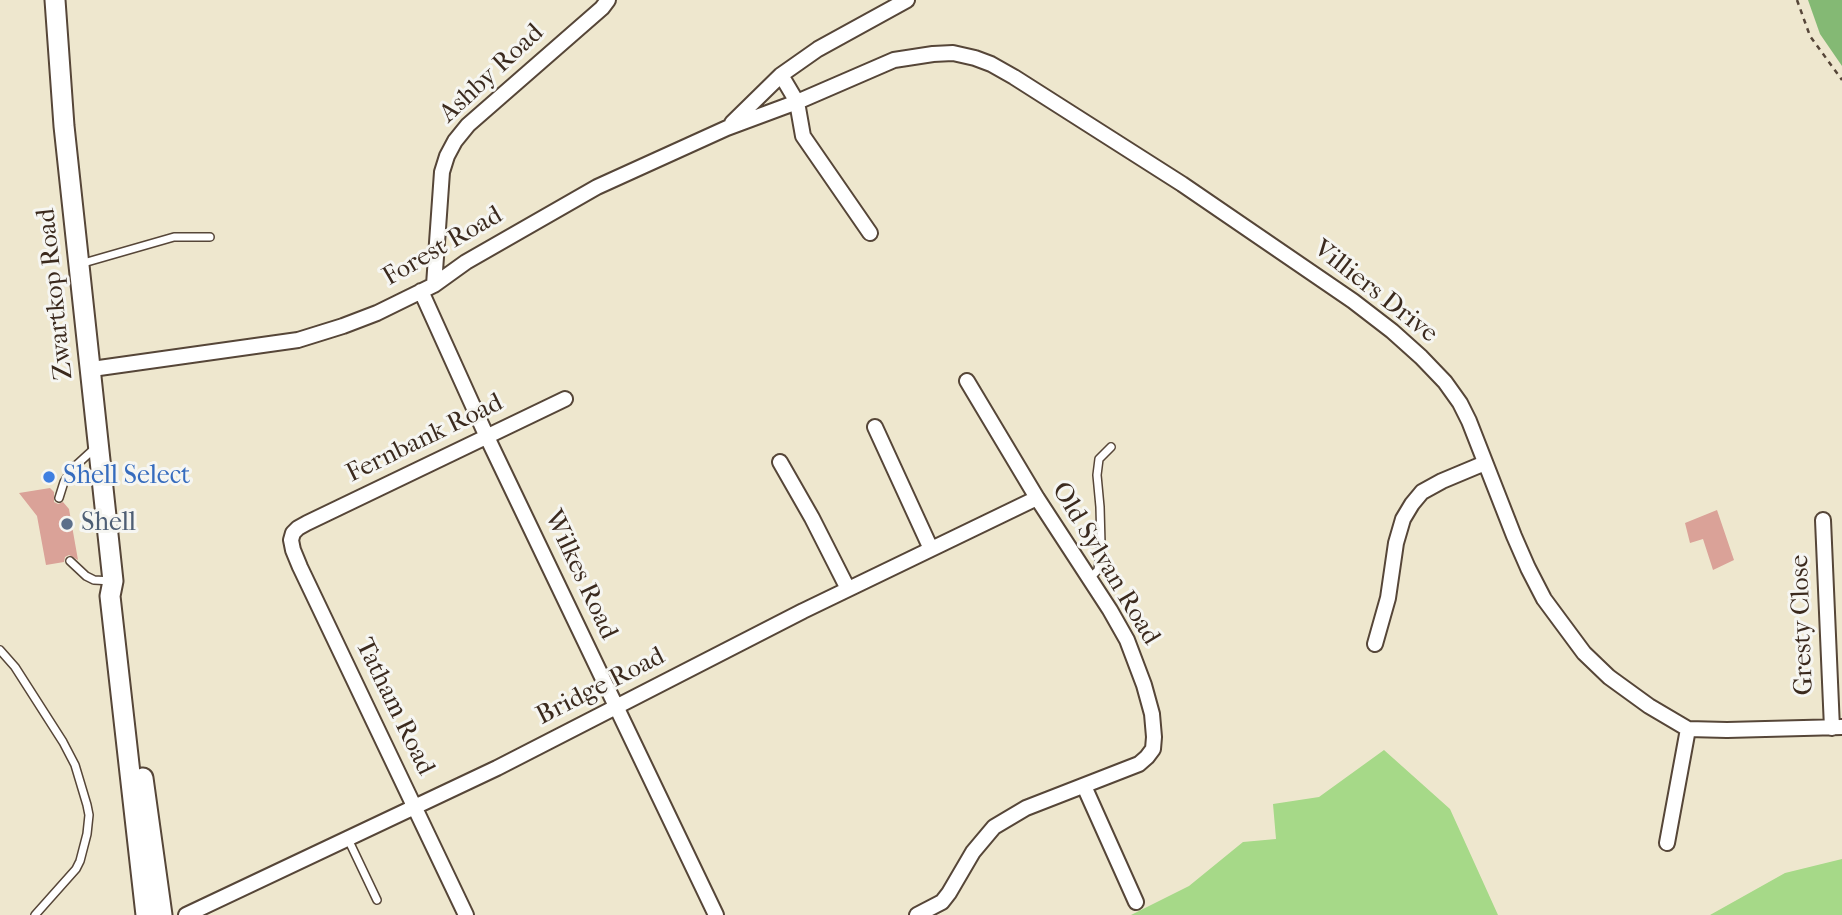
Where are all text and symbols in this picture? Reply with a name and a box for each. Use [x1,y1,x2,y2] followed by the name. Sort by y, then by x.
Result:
[433,18,551,130] street label: Ashby Road
[378,200,508,294] street label: Forest Road
[31,207,81,381] street label: Zwartkop Road
[1307,234,1443,350] street label: Villiers Drive
[342,388,508,490] street label: Fernbank Road
[63,461,190,493] place label: Shell Select
[41,469,57,485] marker: Shell Select
[1044,477,1166,651] street label: Old Sylvan Road
[536,505,624,645] street label: Wilkes Road
[81,508,136,540] place label: Shell
[59,516,75,532] marker: Shell
[1785,554,1821,696] street label: Gresty Close
[347,634,441,780] street label: Tatham Road
[532,641,670,733] street label: Bridge Road

